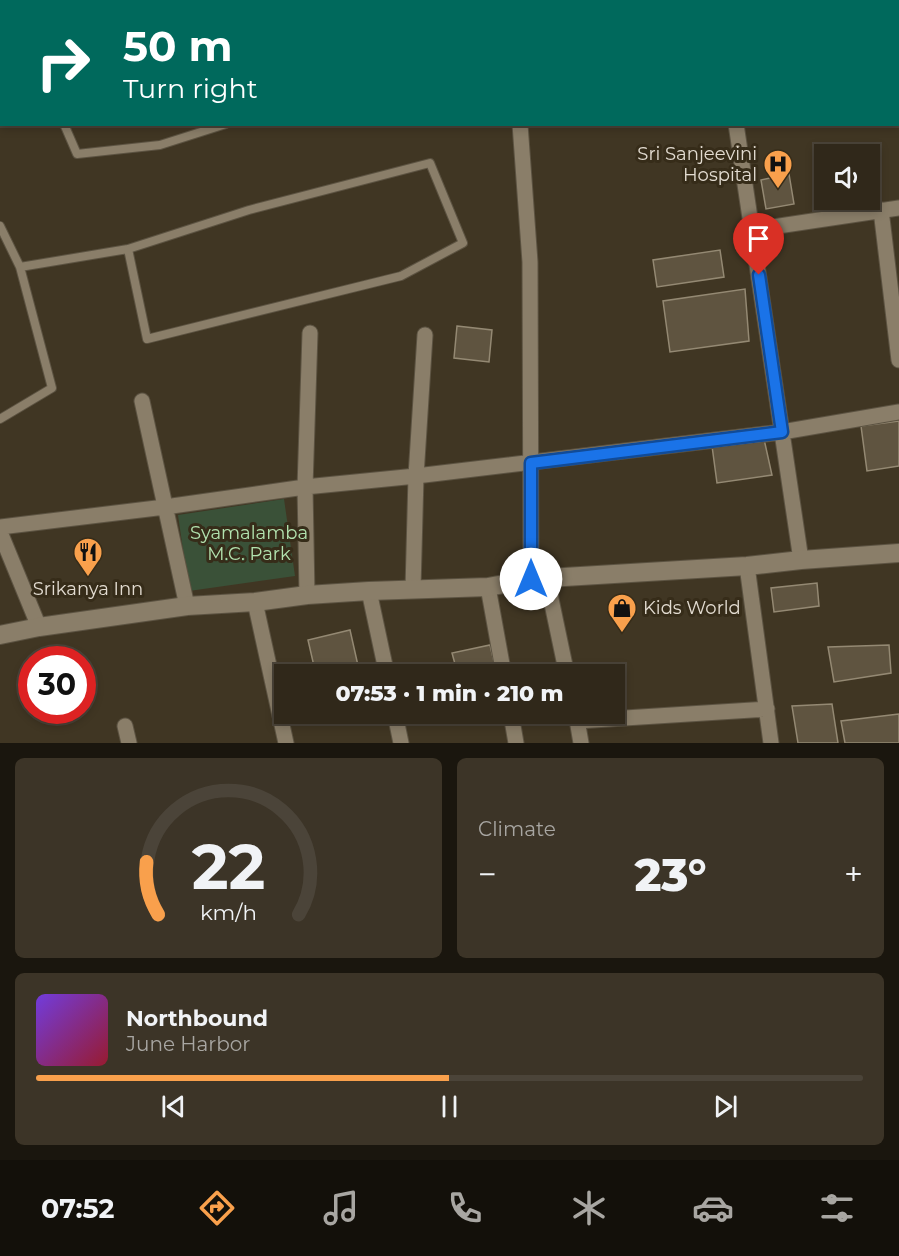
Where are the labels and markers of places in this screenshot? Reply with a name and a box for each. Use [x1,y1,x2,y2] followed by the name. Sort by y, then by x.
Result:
[637,143,757,186] place label: Sri Sanjeevini Hospital
[762,148,794,190] hospital icon: Sri Sanjeevini Hospital
[733,213,784,275] pin
[72,536,104,578] restaurant icon: Srikanya Inn
[33,578,143,600] place label: Srikanya Inn
[606,592,638,634] shop icon: Kids World
[643,597,741,619] place label: Kids World

